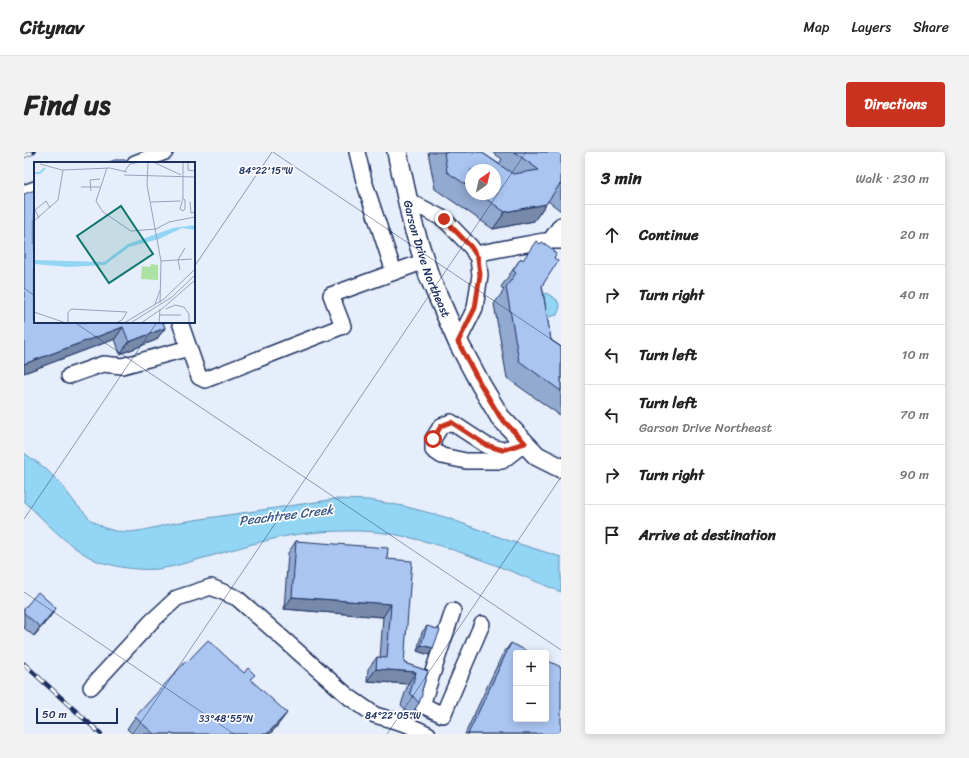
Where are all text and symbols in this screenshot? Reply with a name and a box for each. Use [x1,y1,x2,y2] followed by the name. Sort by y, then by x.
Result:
[20,11,84,44] text: Citynav
[804,15,829,40] text: Map
[851,15,891,40] text: Layers
[913,15,949,40] text: Share
[24,80,111,129] text: Find us
[846,82,945,127] button: Directions
[34,162,195,323] inset map
[239,162,293,180] text: 84°22'15"W
[601,163,642,193] text: 3 min
[465,164,501,200] north arrow
[855,167,929,190] text: Walk · 230 m
[397,198,457,321] street label: Garson Drive Northeast
[435,210,453,228] route end
[639,222,699,248] text: Continue
[900,223,929,246] text: 20 m
[601,224,623,246] icon: ahead
[639,282,704,308] text: Turn right
[899,283,929,306] text: 40 m
[601,284,623,306] icon: right
[639,342,697,368] text: Turn left
[902,343,929,366] text: 10 m
[601,344,623,366] icon: left
[639,390,697,416] text: Turn left
[900,403,929,426] text: 70 m
[601,404,623,426] icon: left
[639,416,772,439] text: Garson Drive Northeast
[424,430,442,448] route start
[639,462,704,488] text: Turn right
[899,463,929,486] text: 90 m
[601,464,623,486] icon: right
[238,498,335,532] water label: Peachtree Creek
[639,522,776,548] text: Arrive at destination
[601,524,623,546] icon: arrive
[513,650,549,722] map controls
[513,650,549,686] button: +
[513,686,549,722] button: −
[42,705,67,724] text: 50 m
[36,706,118,725] scale bar
[365,707,421,725] text: 84°22'05"W
[199,710,253,728] text: 33°48'55"N

